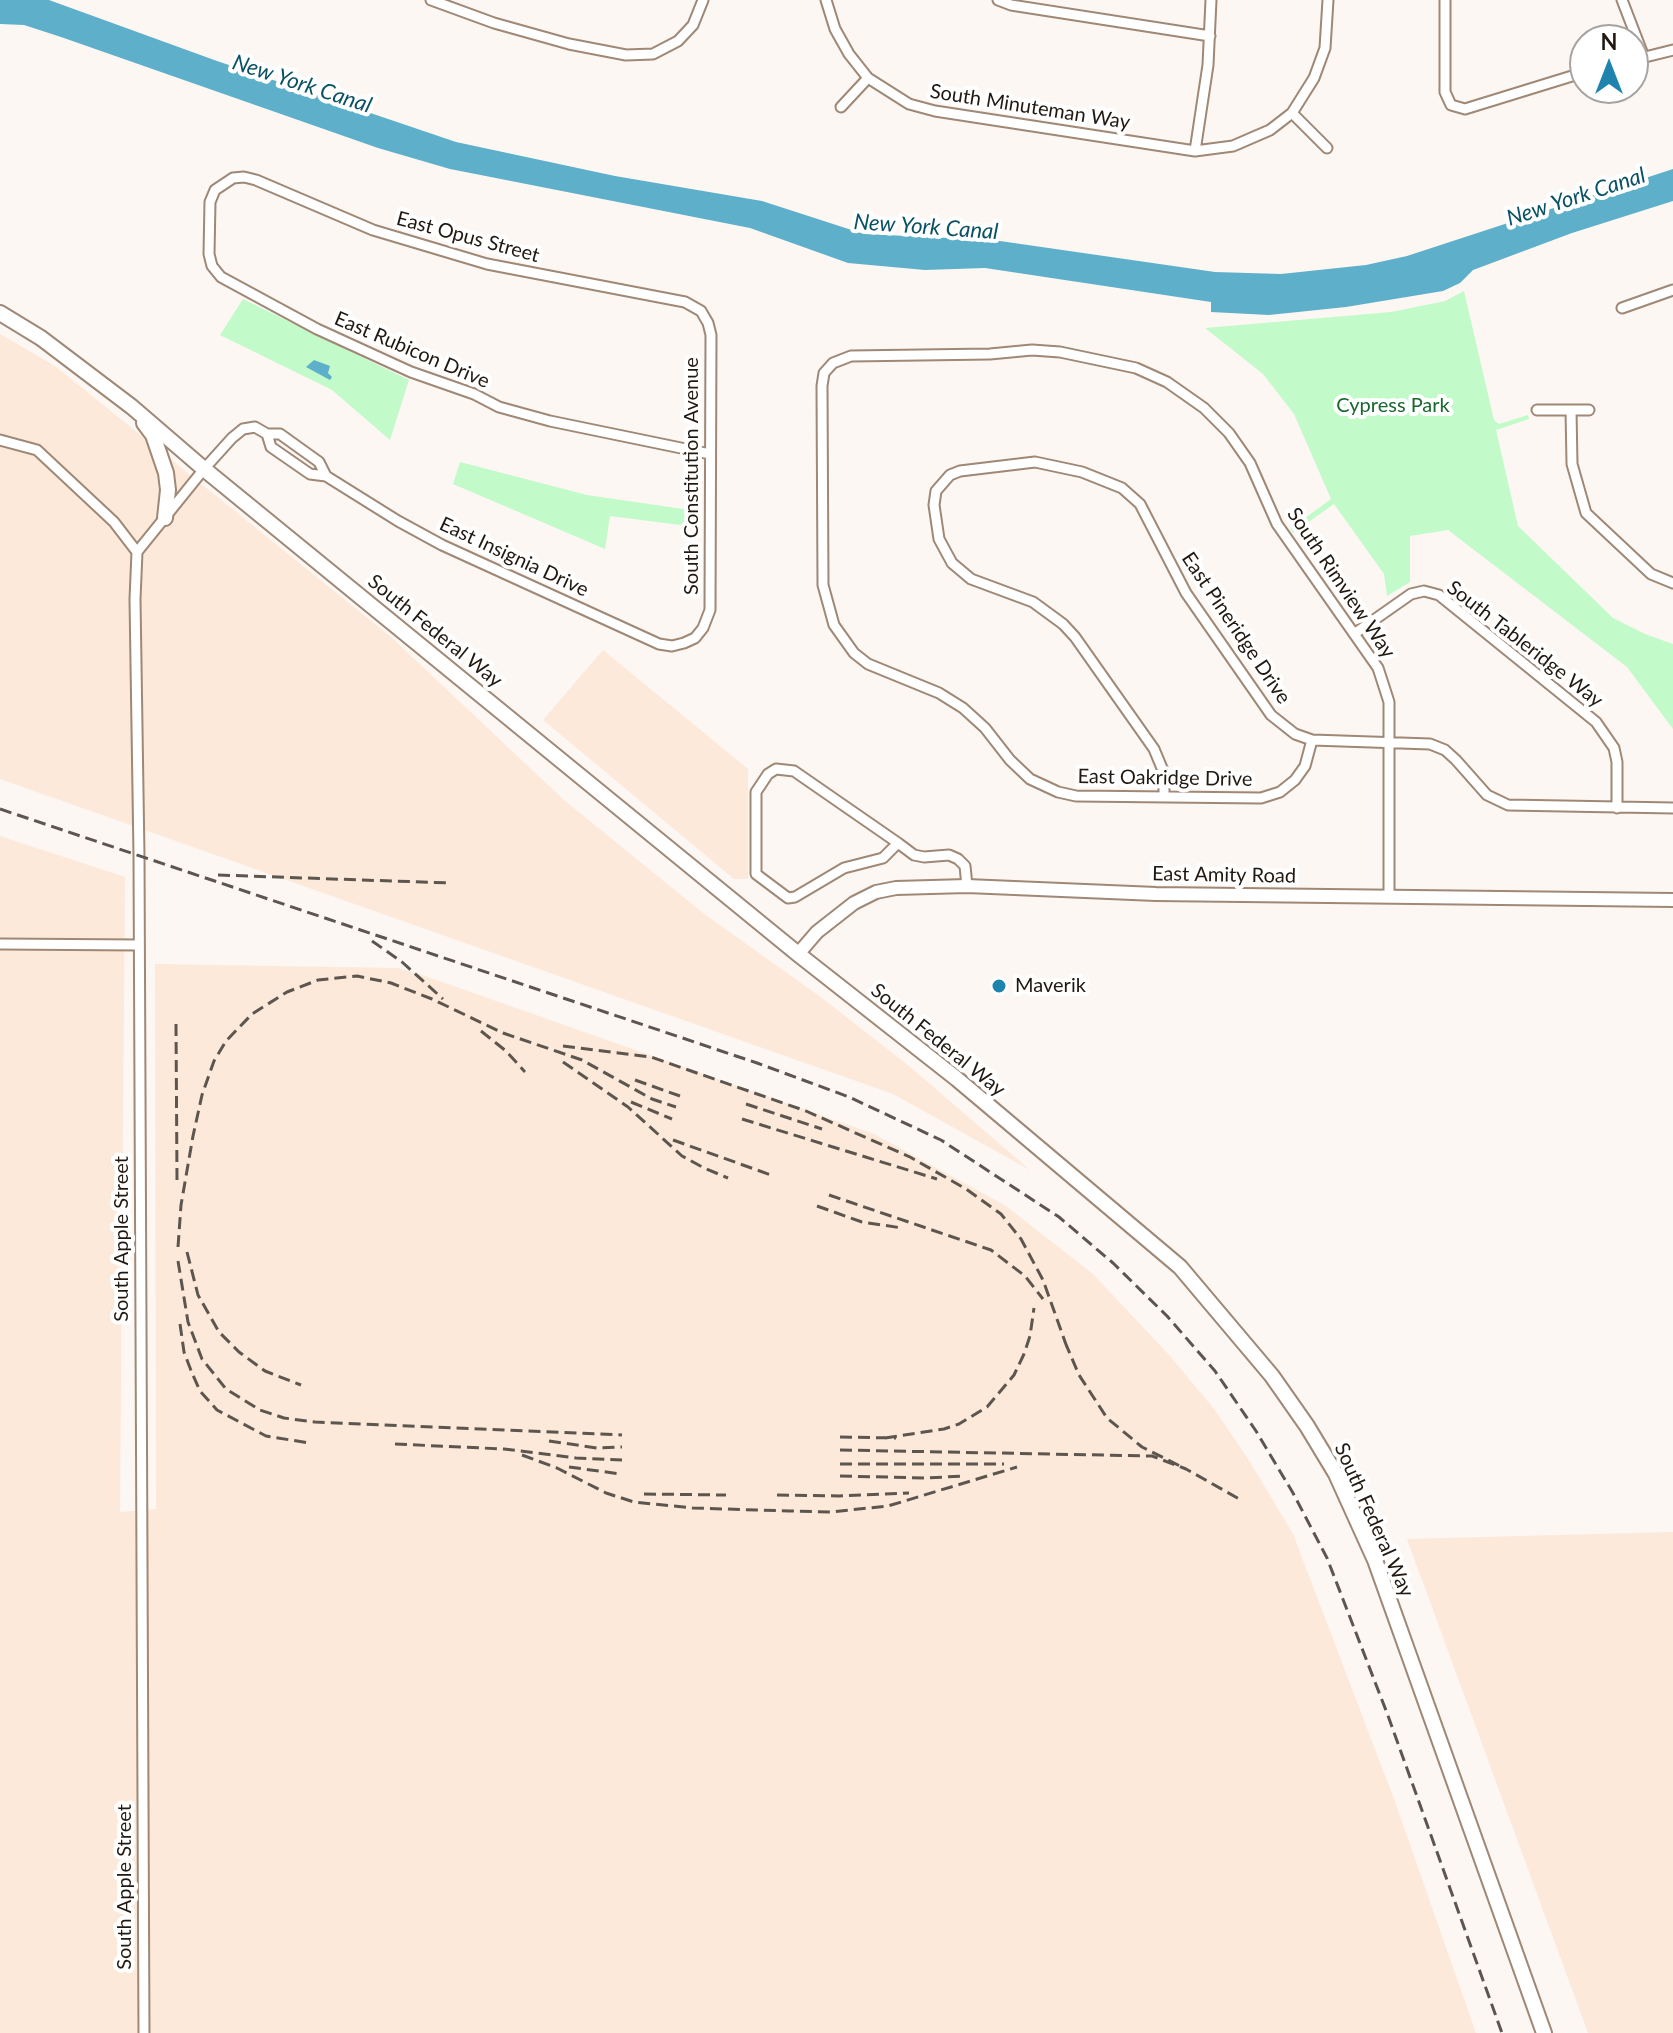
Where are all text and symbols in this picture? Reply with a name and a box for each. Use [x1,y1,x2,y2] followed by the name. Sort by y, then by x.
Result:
[1569,24,1649,104] north arrow
[1601,28,1617,55] text: N
[229,49,375,119] water label: New York Canal
[928,79,1132,135] street label: South Minuteman Way
[1503,162,1649,232] water label: New York Canal
[394,206,542,268] street label: East Opus Street
[853,209,999,245] water label: New York Canal
[331,306,493,394] street label: East Rubicon Drive
[680,357,704,595] street label: South Constitution Avenue
[1336,394,1450,418] park label: Cypress Park
[1282,503,1400,663] street label: South Rimview Way
[436,512,592,602] street label: East Insignia Drive
[1176,548,1296,708] street label: East Pineridge Drive
[363,569,507,693] street label: South Federal Way
[1442,576,1608,712] street label: South Tableridge Way
[1077,764,1253,792] street label: East Oakridge Drive
[1152,862,1296,888] street label: East Amity Road
[1015,974,1086,998] place label: Maverik
[990,977,1008,995] marker: Maverik
[866,978,1010,1102] street label: South Federal Way
[110,1156,134,1322] street label: South Apple Street
[1329,1439,1419,1601] street label: South Federal Way
[113,1804,137,1970] street label: South Apple Street

